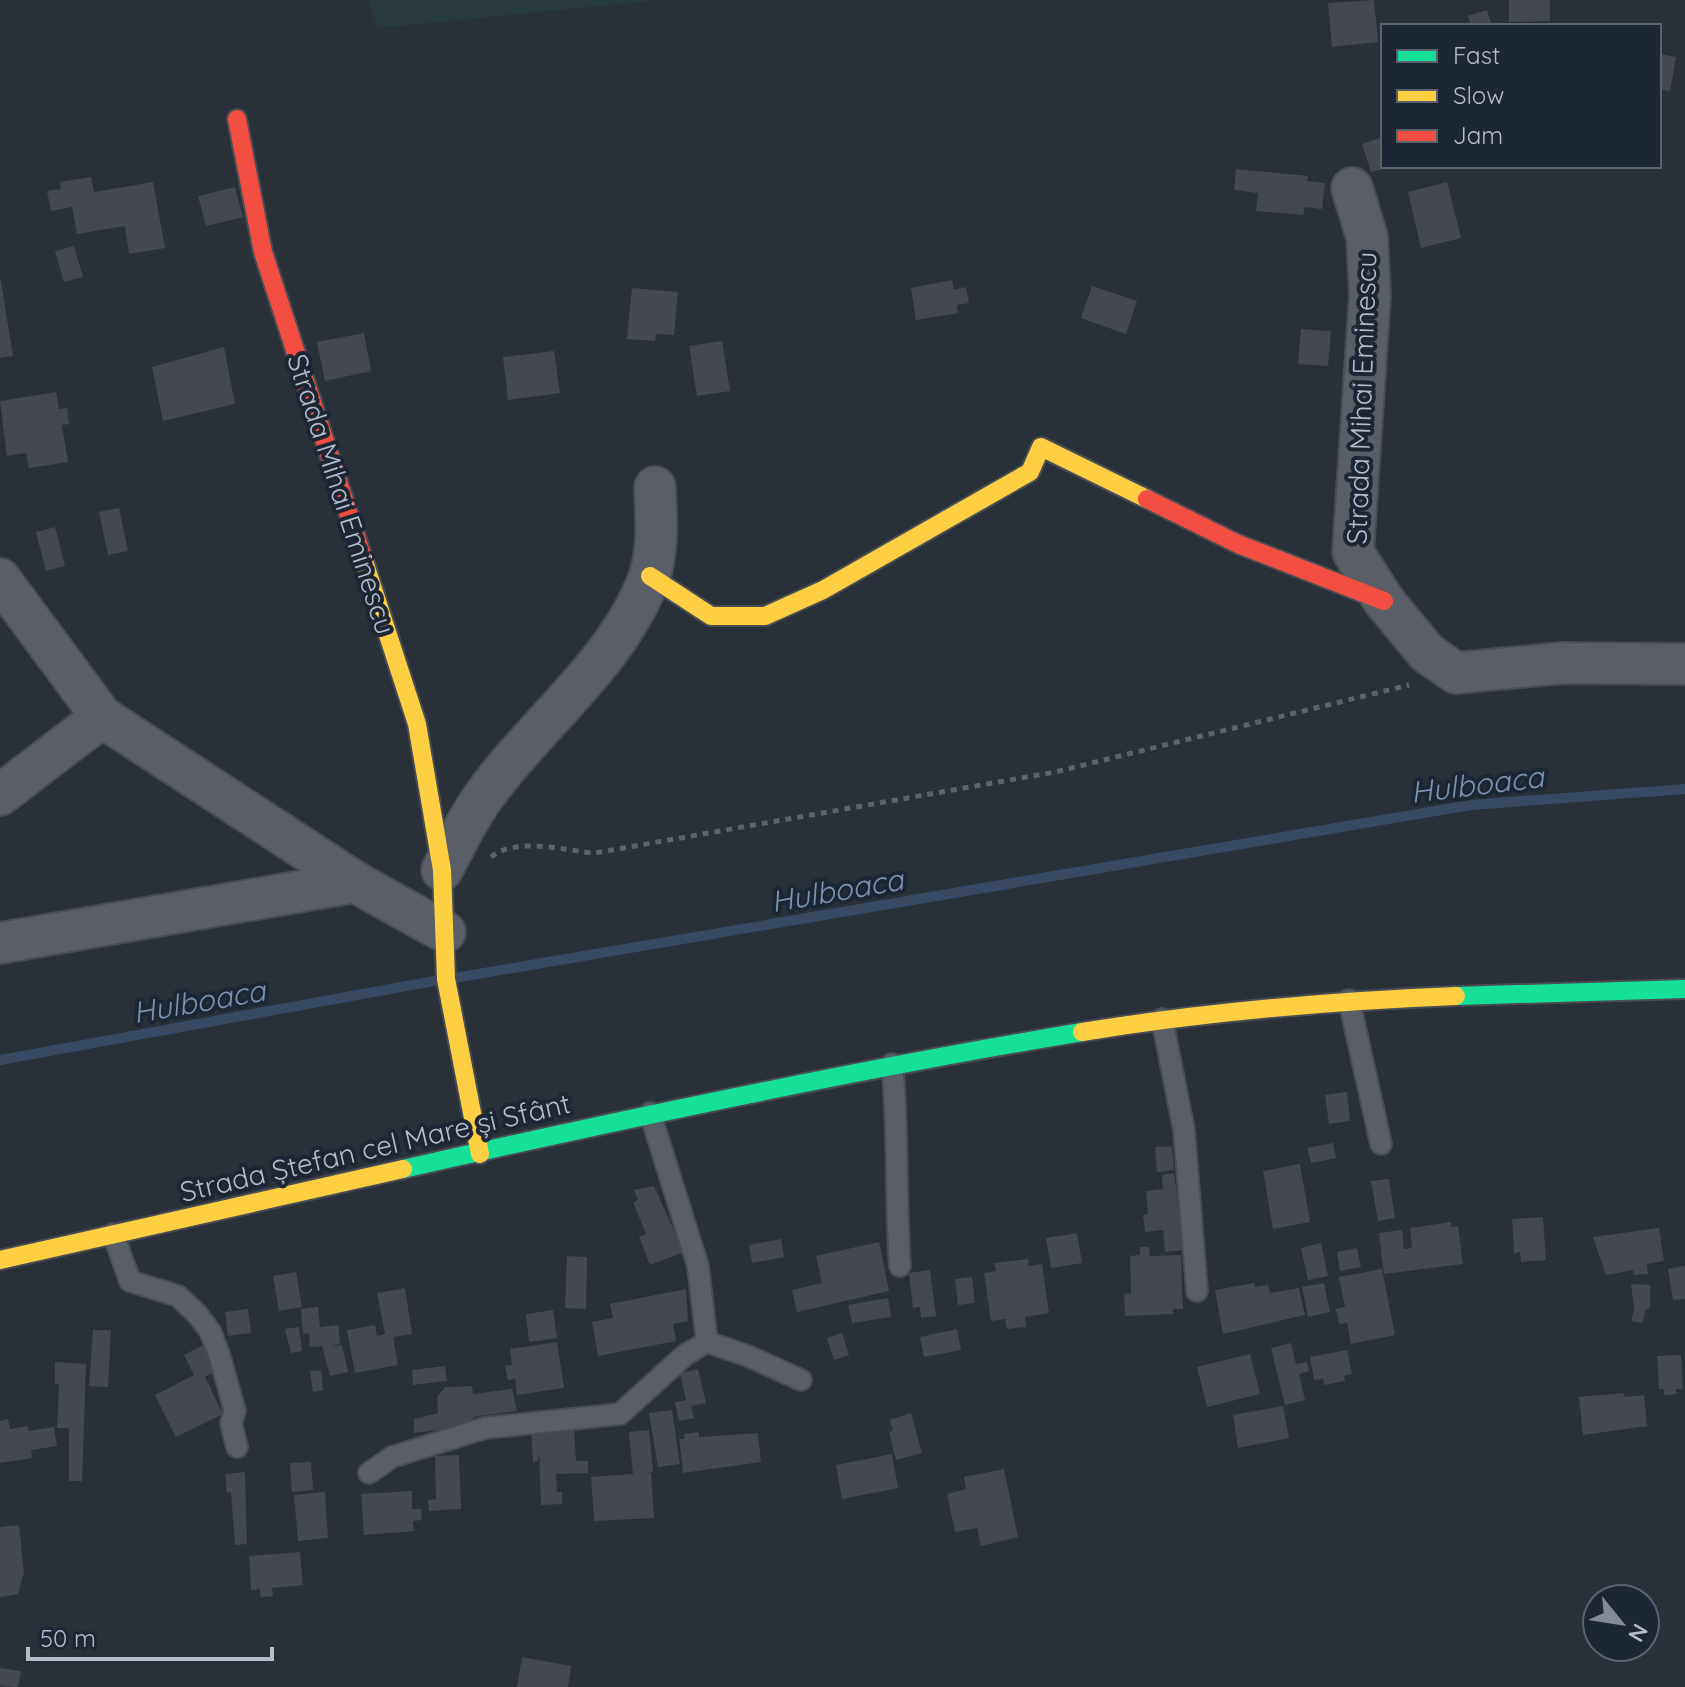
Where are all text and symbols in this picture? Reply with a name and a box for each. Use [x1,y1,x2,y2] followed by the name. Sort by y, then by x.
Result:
[1381,24,1661,168] legend
[1453,40,1500,70] text: Fast
[1453,80,1504,110] text: Slow
[1453,120,1503,150] text: Jam
[1338,251,1384,545] street label: Strada Mihai Eminescu
[280,349,404,639] street label: Strada Mihai Eminescu
[1408,757,1548,811] water label: Hulboaca
[768,859,908,920] water label: Hulboaca
[130,970,270,1031] water label: Hulboaca
[176,1085,574,1209] street label: Strada Ștefan cel Mare și Sfânt
[1581,1583,1661,1663] north arrow
[28,1611,272,1661] scale bar
[1622,1619,1654,1647] text: N
[40,1623,96,1653] text: 50 m

